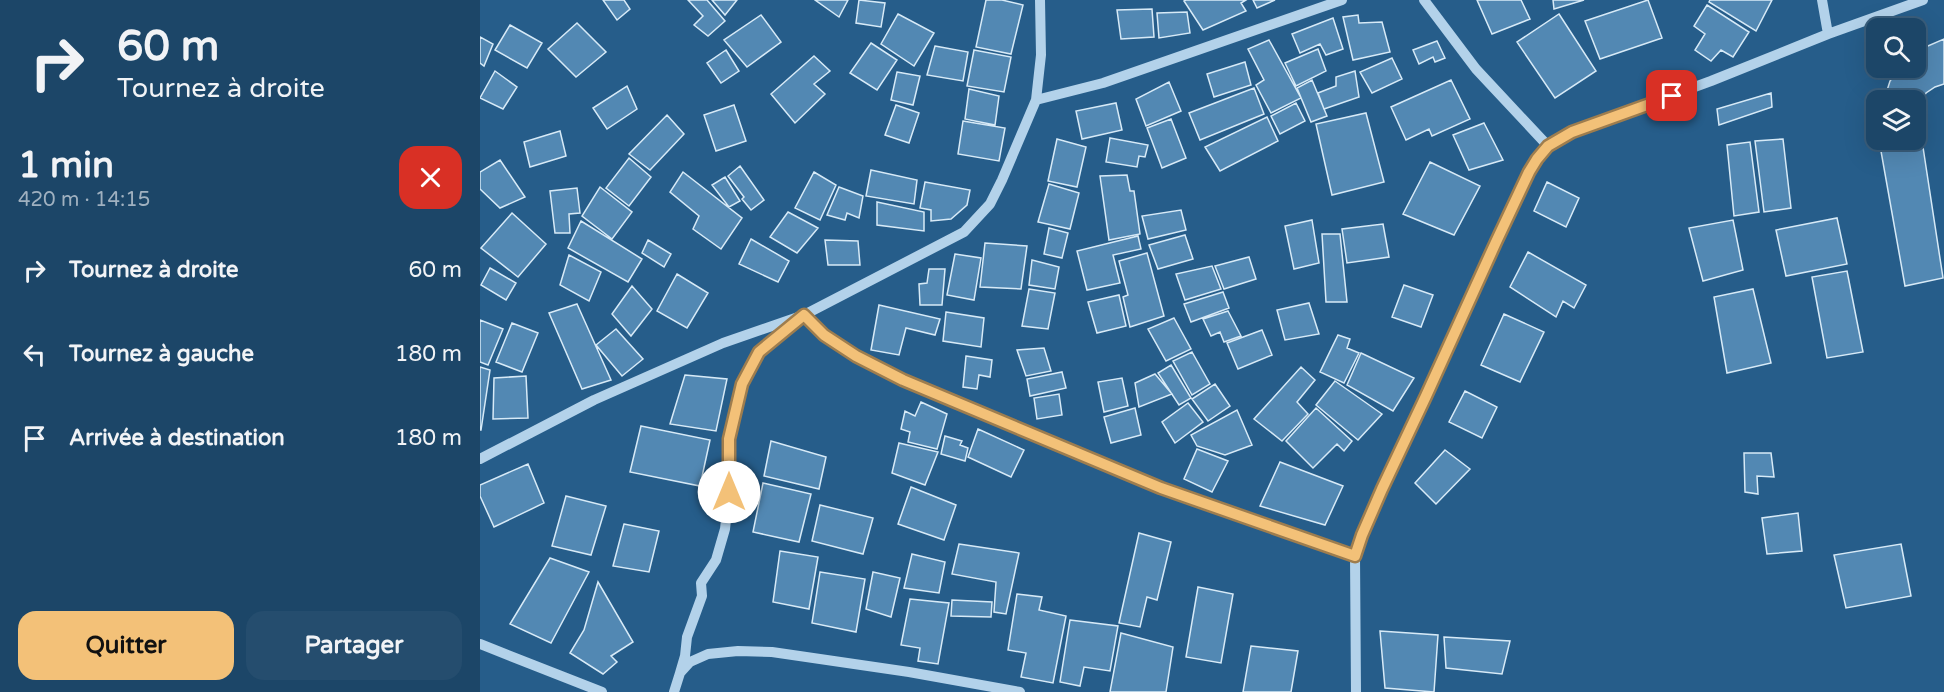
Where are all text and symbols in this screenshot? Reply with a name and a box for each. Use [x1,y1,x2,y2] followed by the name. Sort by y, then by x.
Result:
[1866,18,1926,150] map controls
[1866,18,1926,78] button: search
[117,21,219,72] text: 60 m
[18,24,96,102] icon: right
[1646,70,1697,121] pin
[117,72,325,105] text: Tournez à droite
[1655,79,1688,112] icon: arrive
[1866,90,1926,150] button: layers
[18,144,114,187] text: 1 min
[399,146,462,209] button: close
[18,188,150,212] text: 420 m · 14:15
[18,254,51,287] icon: right
[69,257,238,283] text: Tournez à droite
[408,257,462,283] text: 60 m
[18,338,51,371] icon: left
[69,341,254,367] text: Tournez à gauche
[395,341,462,367] text: 180 m
[18,422,51,455] icon: arrive
[69,425,285,451] text: Arrivée à destination
[395,425,462,451] text: 180 m
[697,460,761,524] position arrow
[18,611,234,680] button: Quitter
[246,611,462,680] button: Partager

